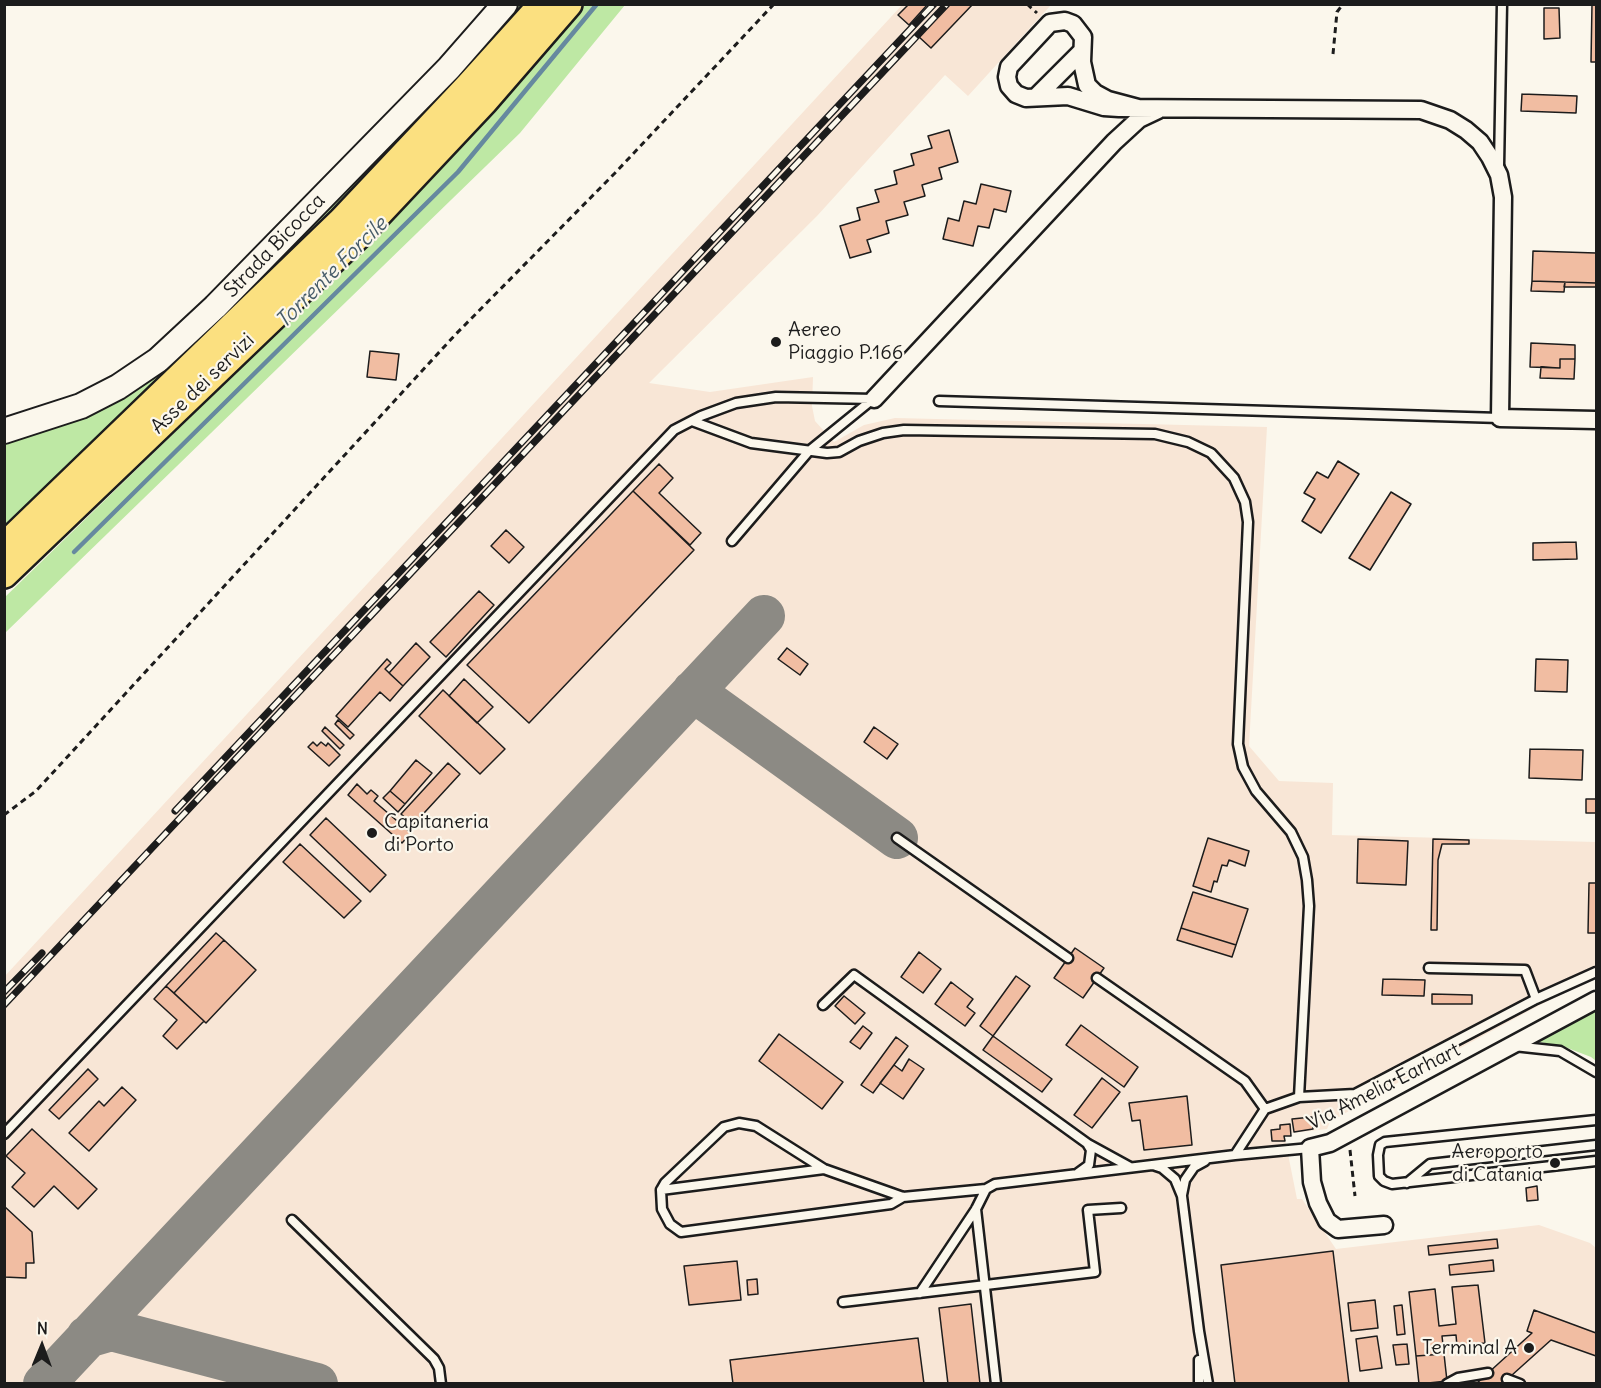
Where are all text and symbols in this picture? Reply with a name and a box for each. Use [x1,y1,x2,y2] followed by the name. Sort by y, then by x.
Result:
[219,189,331,303] street label: Strada Bicocca
[271,212,393,334] water label: Torrente Forcile
[788,318,903,365] place label: Aereo Piaggio P.166
[146,329,260,439] street label: Asse dei servizi
[769,335,783,349] marker: Aereo Piaggio P.166
[384,810,489,857] place label: Capitaneria di Porto
[365,826,379,840] marker: Capitaneria di Porto
[1304,1038,1464,1136] street label: Via Amelia Earhart
[1451,1140,1543,1187] place label: Aeroporto di Catania
[1548,1156,1562,1170] marker: Aeroporto di Catania
[12,1316,72,1376] north arrow
[37,1318,48,1338] text: N
[1422,1336,1517,1360] place label: Terminal A
[1522,1341,1536,1355] marker: Terminal A

